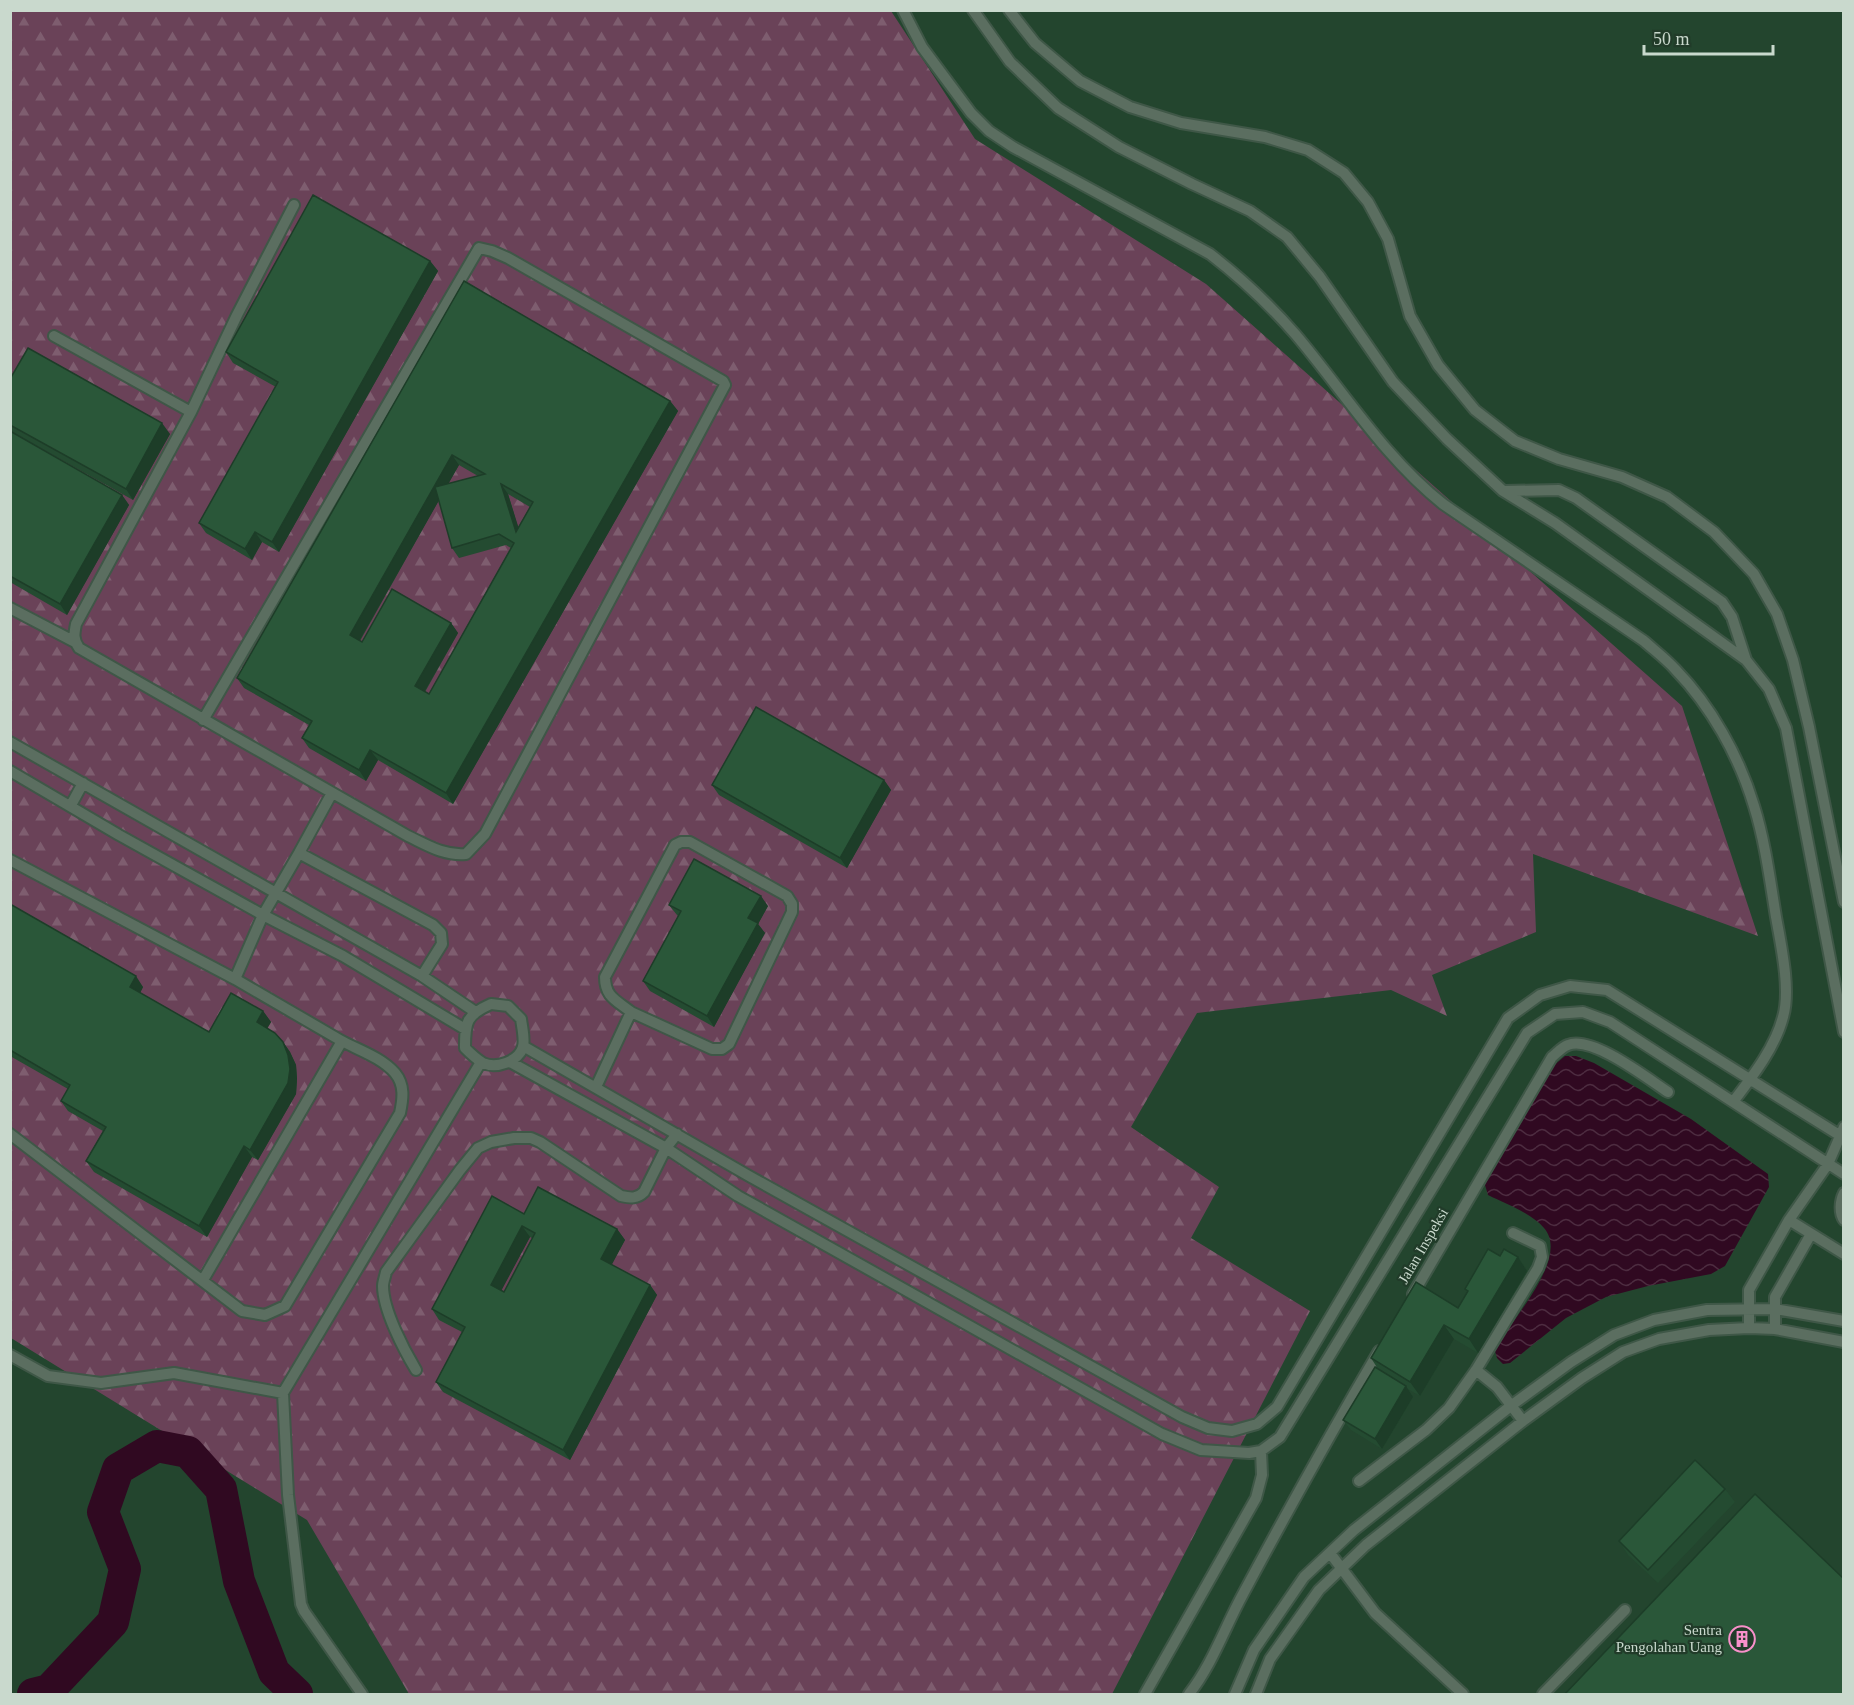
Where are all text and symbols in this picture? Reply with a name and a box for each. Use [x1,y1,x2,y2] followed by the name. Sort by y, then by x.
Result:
[1644,18,1773,56] scale bar
[1653,29,1690,49] text: 50 m
[1395,1205,1451,1287] street label: Jalan Inspeksi
[1616,1622,1722,1655] place label: Sentra Pengolahan Uang
[1727,1624,1757,1654] building icon: Sentra Pengolahan Uang

